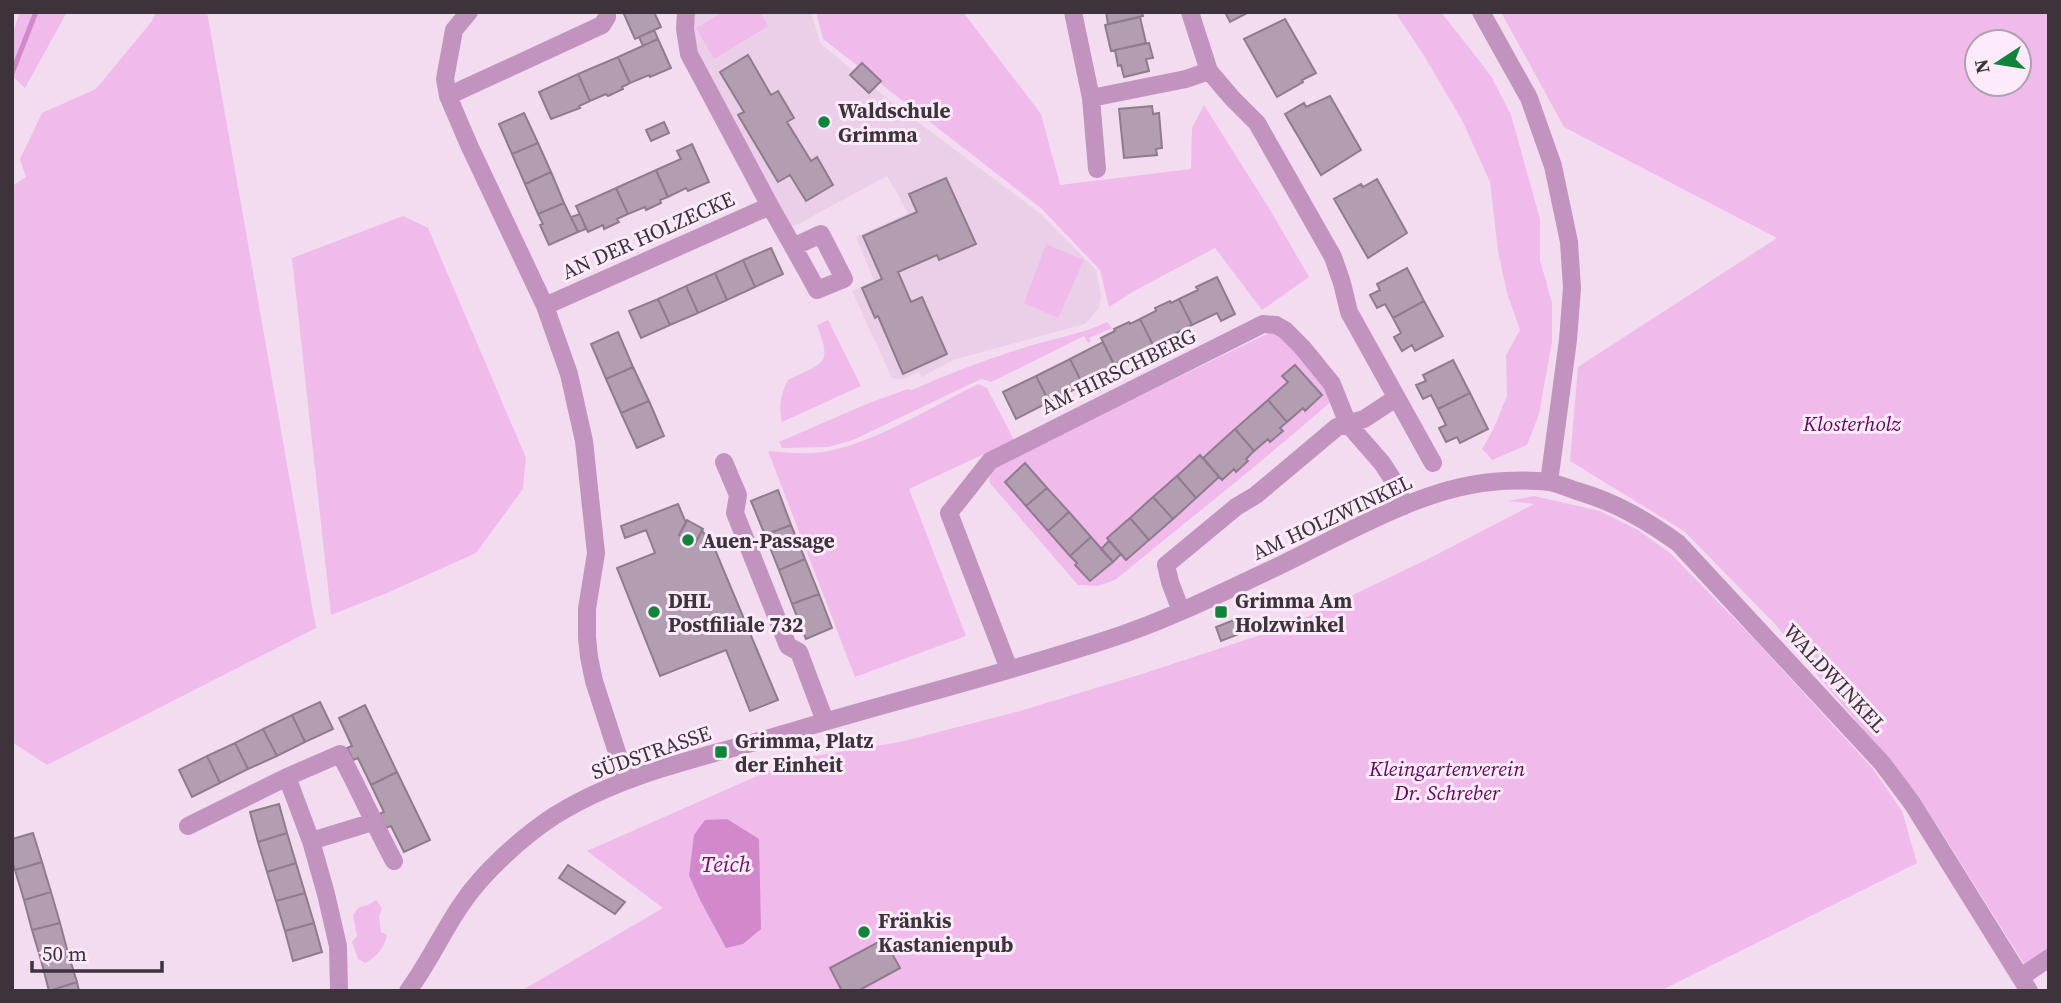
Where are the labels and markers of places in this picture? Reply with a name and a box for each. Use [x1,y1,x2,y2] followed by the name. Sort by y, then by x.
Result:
[838,96,950,149] place label: Waldschule Grimma
[816,114,832,130] marker: Waldschule Grimma
[702,526,835,555] place label: Auen-Passage
[680,532,696,548] marker: Auen-Passage
[668,586,803,639] place label: DHL Postfiliale 732
[1235,586,1352,639] place label: Grimma Am Holzwinkel
[646,604,662,620] marker: DHL Postfiliale 732
[1213,604,1229,620] marker: Grimma Am Holzwinkel
[735,726,873,779] place label: Grimma, Platz der Einheit
[713,744,729,760] marker: Grimma, Platz der Einheit
[878,906,1013,959] place label: Fränkis Kastanienpub
[856,924,872,940] marker: Fränkis Kastanienpub

